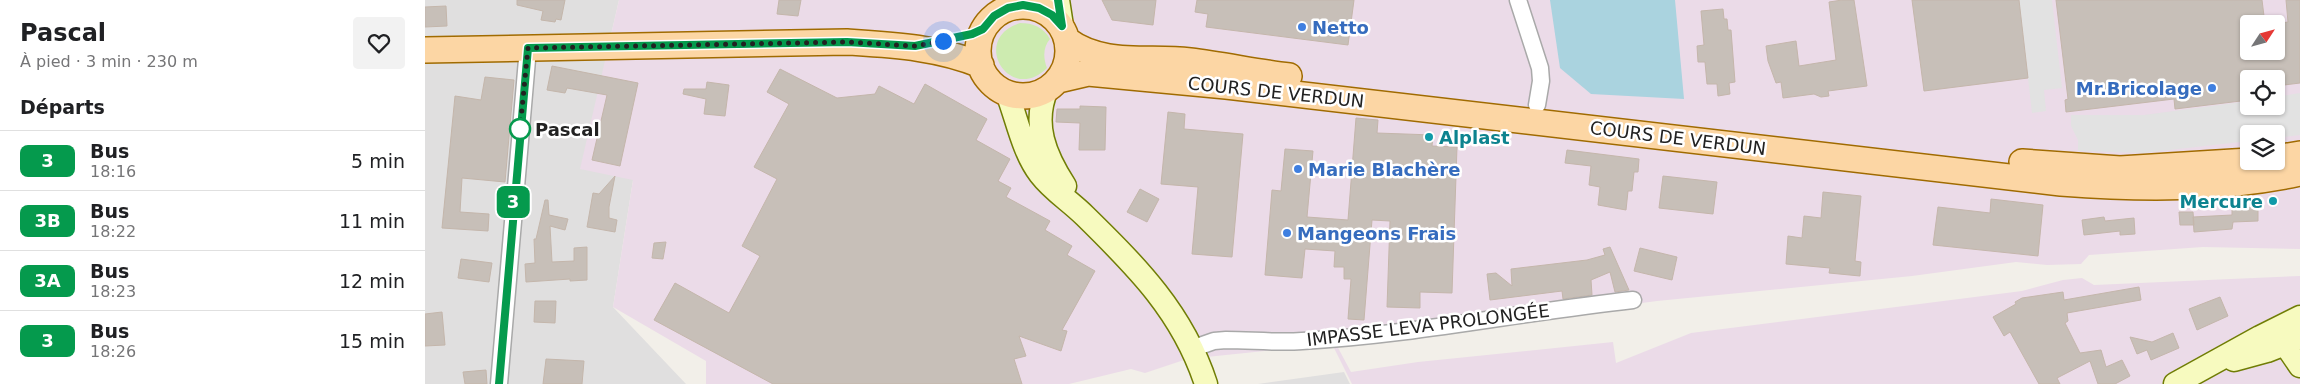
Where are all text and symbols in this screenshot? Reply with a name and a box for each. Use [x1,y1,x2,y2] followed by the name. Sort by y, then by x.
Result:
[2240,15,2285,60] north arrow
[2240,15,2285,170] map controls
[353,17,405,69] button: heart
[1312,17,1369,38] place label: Netto
[20,19,106,47] text: Pascal
[1296,21,1308,33] marker: Netto
[931,29,956,54] your location
[20,52,198,71] text: À pied · 3 min · 230 m
[2240,70,2285,115] button: locate
[1187,72,1365,112] street label: COURS DE VERDUN
[2076,78,2202,99] place label: Mr.Bricolage
[2206,82,2218,94] marker: Mr.Bricolage
[20,96,105,118] text: Départs
[1589,117,1767,159] street label: COURS DE VERDUN
[509,118,531,140] marker: Pascal
[535,119,600,140] place label: Pascal
[2240,125,2285,170] button: layers
[1439,127,1510,148] place label: Alplast
[1423,131,1435,143] marker: Alplast
[90,140,129,162] text: Bus
[41,150,54,171] text: 3
[351,150,405,172] text: 5 min
[1308,159,1460,180] place label: Marie Blachère
[90,162,136,181] text: 18:16
[1292,163,1304,175] marker: Marie Blachère
[497,186,529,218] line badge: 3
[507,191,519,212] text: 3
[2179,191,2263,212] place label: Mercure
[2267,195,2279,207] marker: Mercure
[90,200,129,222] text: Bus
[34,210,61,231] text: 3B
[339,210,405,232] text: 11 min
[90,222,136,241] text: 18:22
[1297,223,1456,244] place label: Mangeons Frais
[1281,227,1293,239] marker: Mangeons Frais
[90,260,129,282] text: Bus
[34,270,61,291] text: 3A
[339,270,405,292] text: 12 min
[90,282,136,301] text: 18:23
[1305,300,1551,350] street label: IMPASSE LEVA PROLONGÉE
[90,320,129,342] text: Bus
[41,330,54,351] text: 3
[339,330,405,352] text: 15 min
[90,342,136,361] text: 18:26

